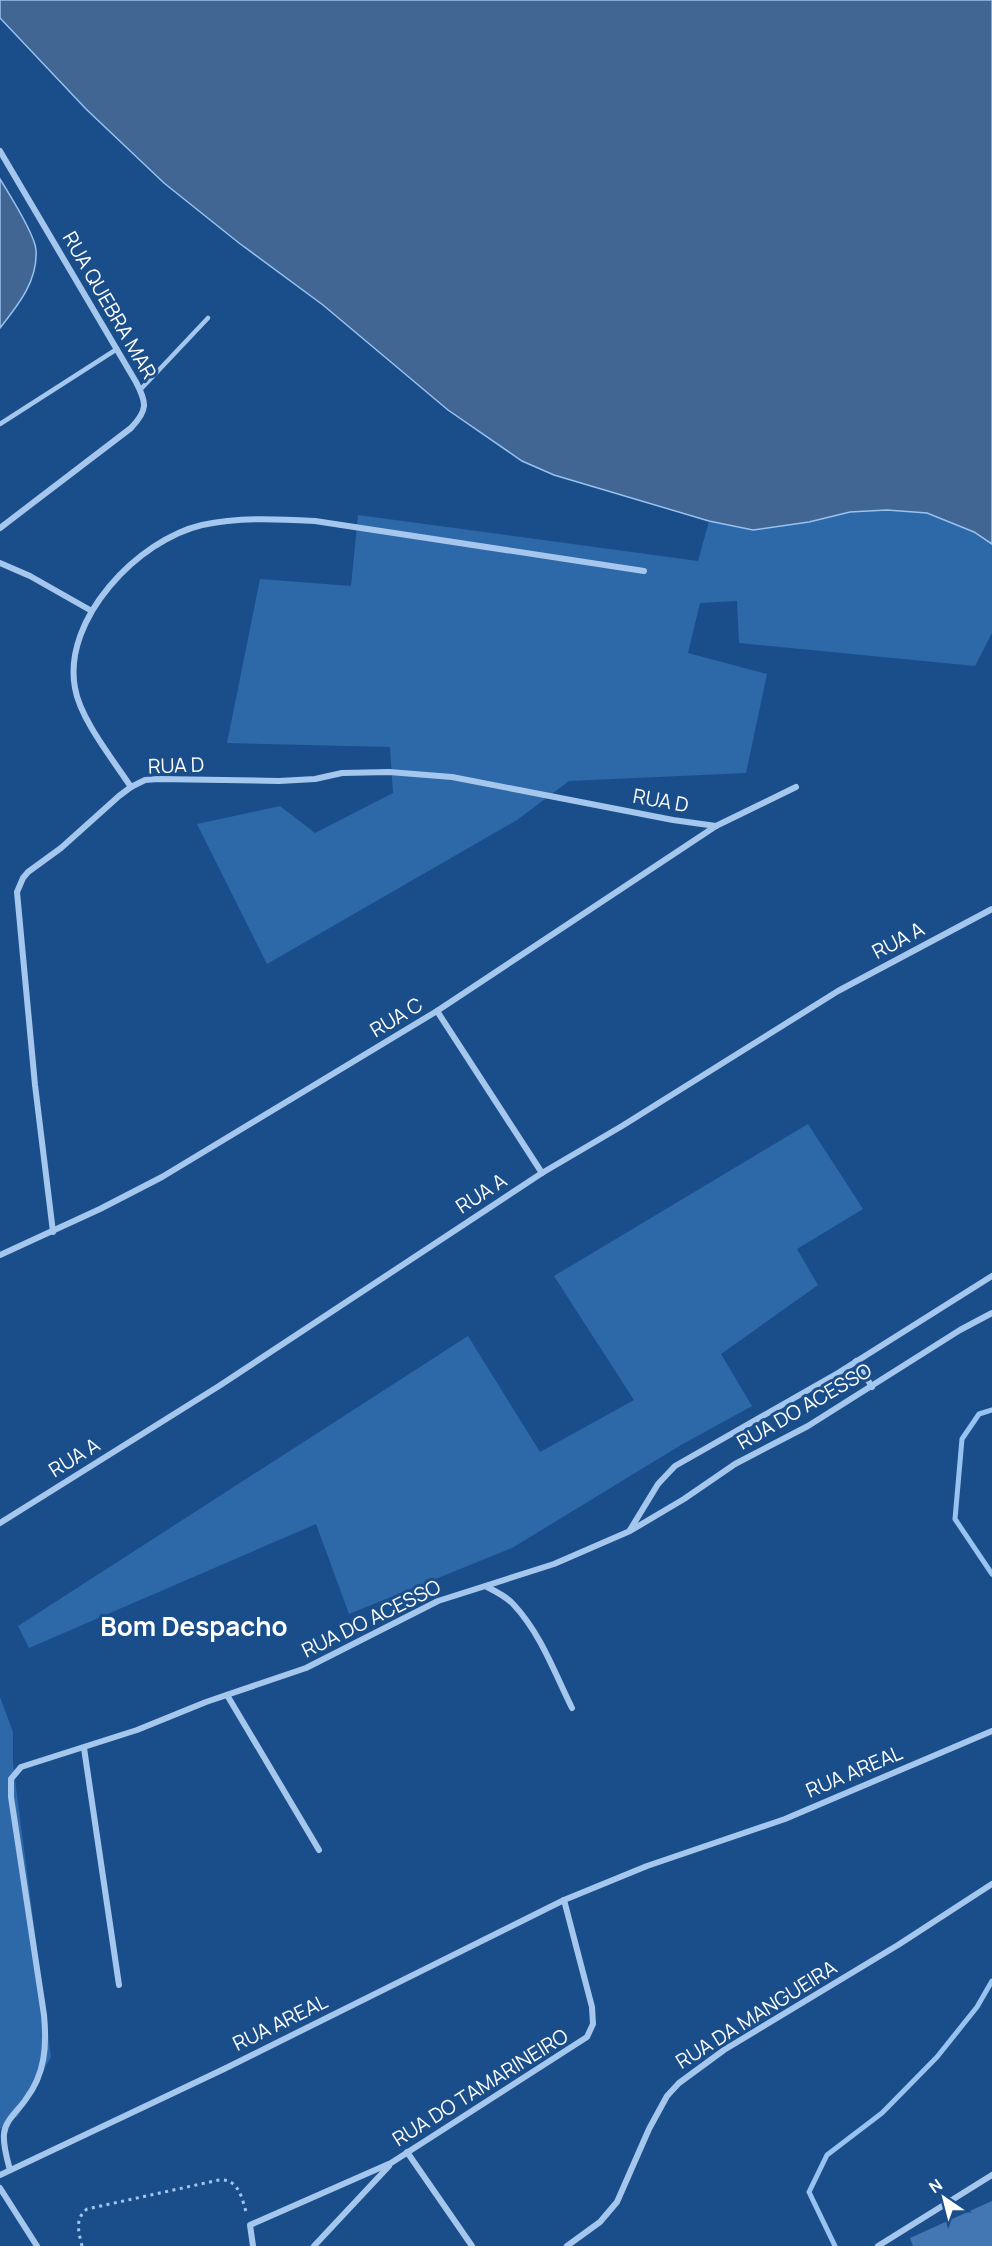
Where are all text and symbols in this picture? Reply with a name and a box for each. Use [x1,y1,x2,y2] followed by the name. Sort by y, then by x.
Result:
[57,226,163,384] street label: RUA QUEBRA MAR
[147,751,205,779] street label: RUA D
[631,782,691,818] street label: RUA D
[867,915,929,965] street label: RUA A
[365,991,427,1043] street label: RUA C
[450,1166,512,1219] street label: RUA A
[732,1356,876,1456] street label: RUA DO ACESSO
[43,1431,105,1483] street label: RUA A
[297,1573,445,1663] street label: RUA DO ACESSO
[100,1608,288,1644] district label: Bom Despacho
[802,1739,906,1803] street label: RUA AREAL
[670,1953,842,2074] street label: RUA DA MANGUEIRA
[228,1987,332,2057] street label: RUA AREAL
[387,2022,573,2152] street label: RUA DO TAMARINEIRO
[914,2168,974,2228] north arrow
[924,2173,946,2198] text: N

